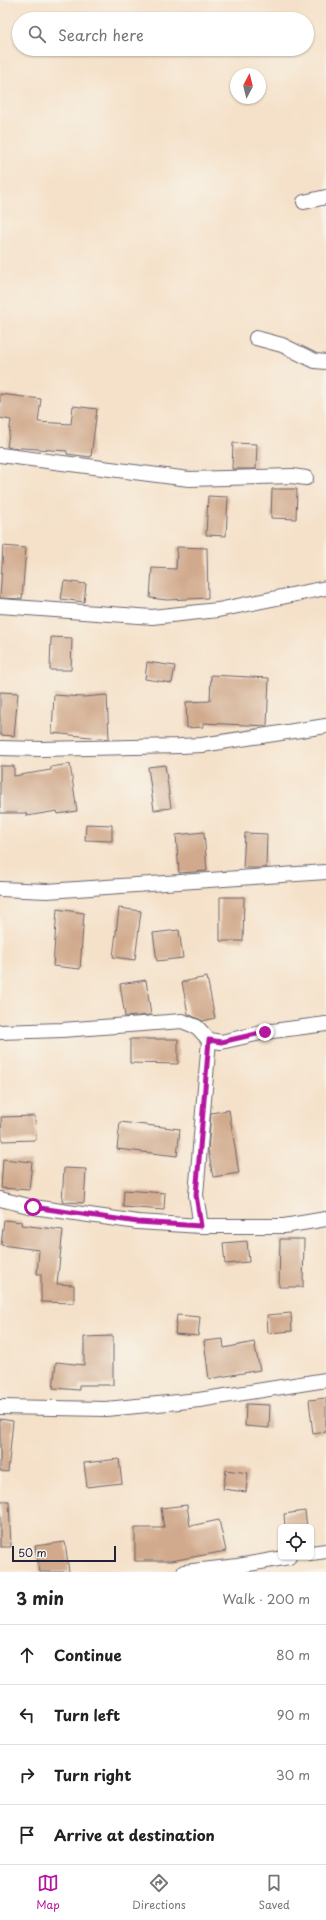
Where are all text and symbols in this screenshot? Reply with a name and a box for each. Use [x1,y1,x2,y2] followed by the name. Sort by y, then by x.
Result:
[12,12,314,56] search box
[26,23,48,45] icon: search
[58,23,144,46] text: Search here
[230,68,266,104] north arrow
[256,1023,274,1041] route end
[24,1198,42,1216] route start
[278,1524,314,1560] map controls
[278,1524,314,1560] button: locate
[12,1544,116,1563] scale bar
[18,1544,47,1561] text: 50 m
[16,1585,64,1611] text: 3 min
[222,1589,310,1608] text: Walk · 200 m
[54,1643,122,1666] text: Continue
[16,1644,38,1666] icon: ahead
[276,1645,310,1664] text: 80 m
[54,1703,120,1726] text: Turn left
[16,1704,38,1726] icon: left
[277,1705,310,1724] text: 90 m
[54,1763,131,1786] text: Turn right
[16,1764,38,1786] icon: right
[276,1765,310,1784] text: 30 m
[54,1823,215,1846] text: Arrive at destination
[16,1824,38,1846] icon: arrive
[36,1872,60,1913] tab: Map
[132,1872,186,1913] tab: Directions
[258,1872,290,1913] tab: Saved

